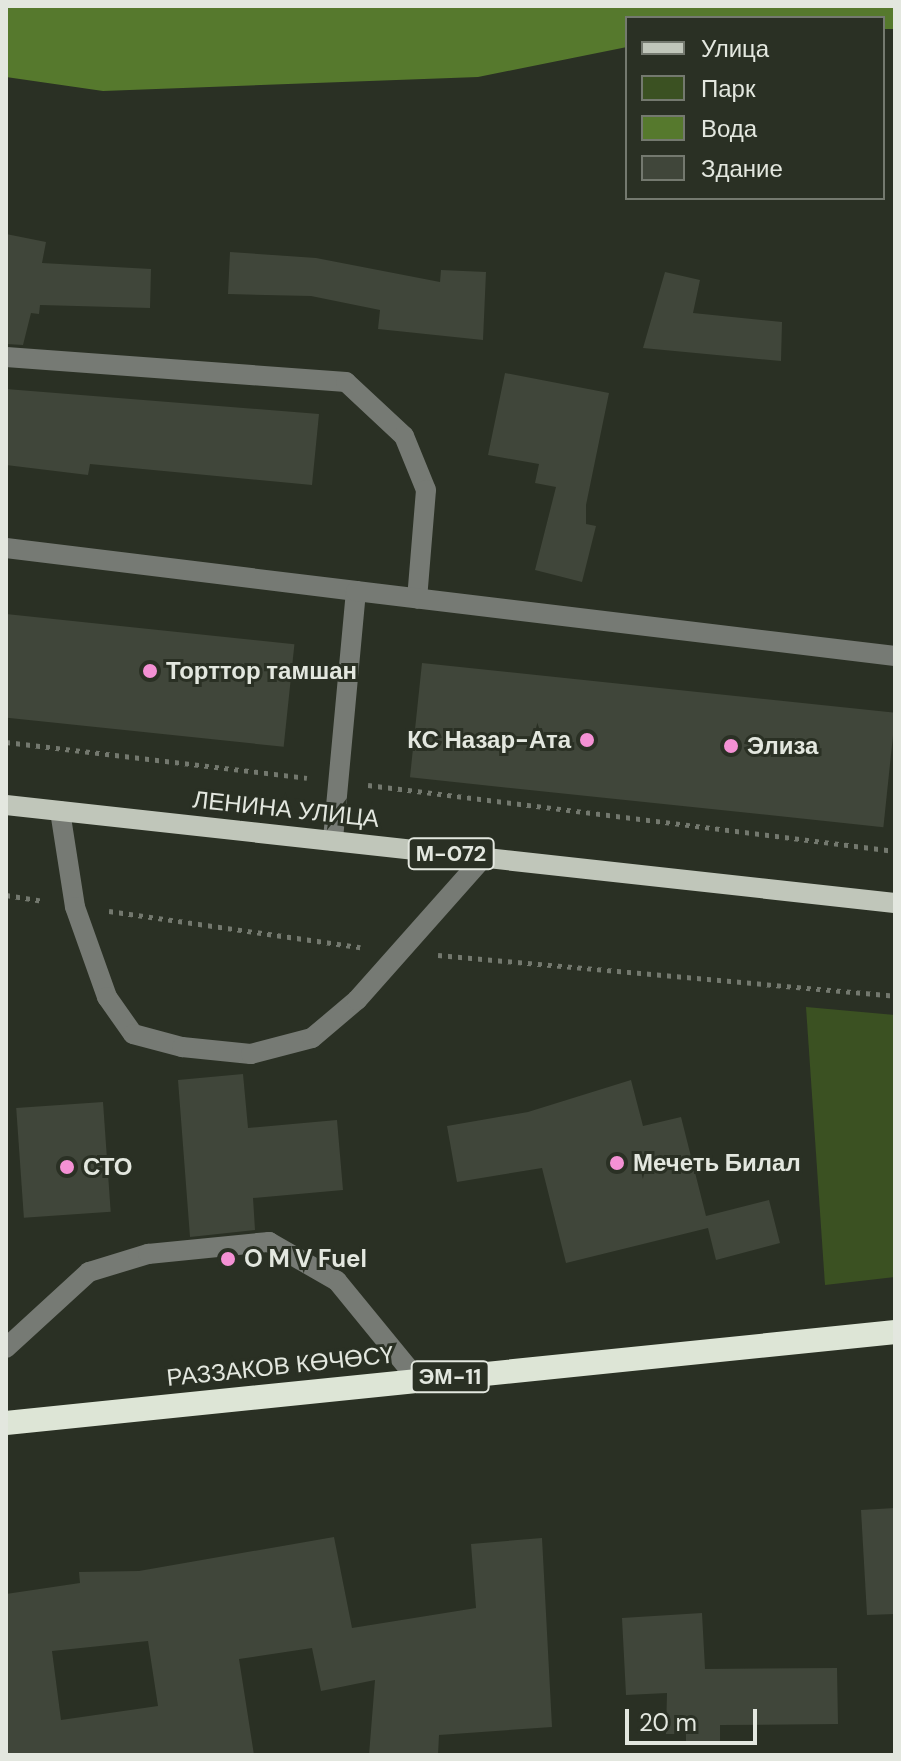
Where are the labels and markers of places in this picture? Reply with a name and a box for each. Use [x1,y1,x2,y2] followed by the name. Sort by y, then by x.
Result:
[166,657,357,685] place label: Торттор тамшан
[141,662,159,680] marker: Торттор тамшан
[407,726,571,754] place label: КС Назар-Ата
[578,731,596,749] marker: КС Назар-Ата
[747,732,818,760] place label: Элиза
[722,737,740,755] marker: Элиза
[633,1149,801,1177] place label: Мечеть Билал
[83,1153,132,1181] place label: СТО
[608,1154,626,1172] marker: Мечеть Билал
[58,1158,76,1176] marker: СТО
[244,1245,367,1273] place label: O M V Fuel
[219,1250,237,1268] marker: O M V Fuel

